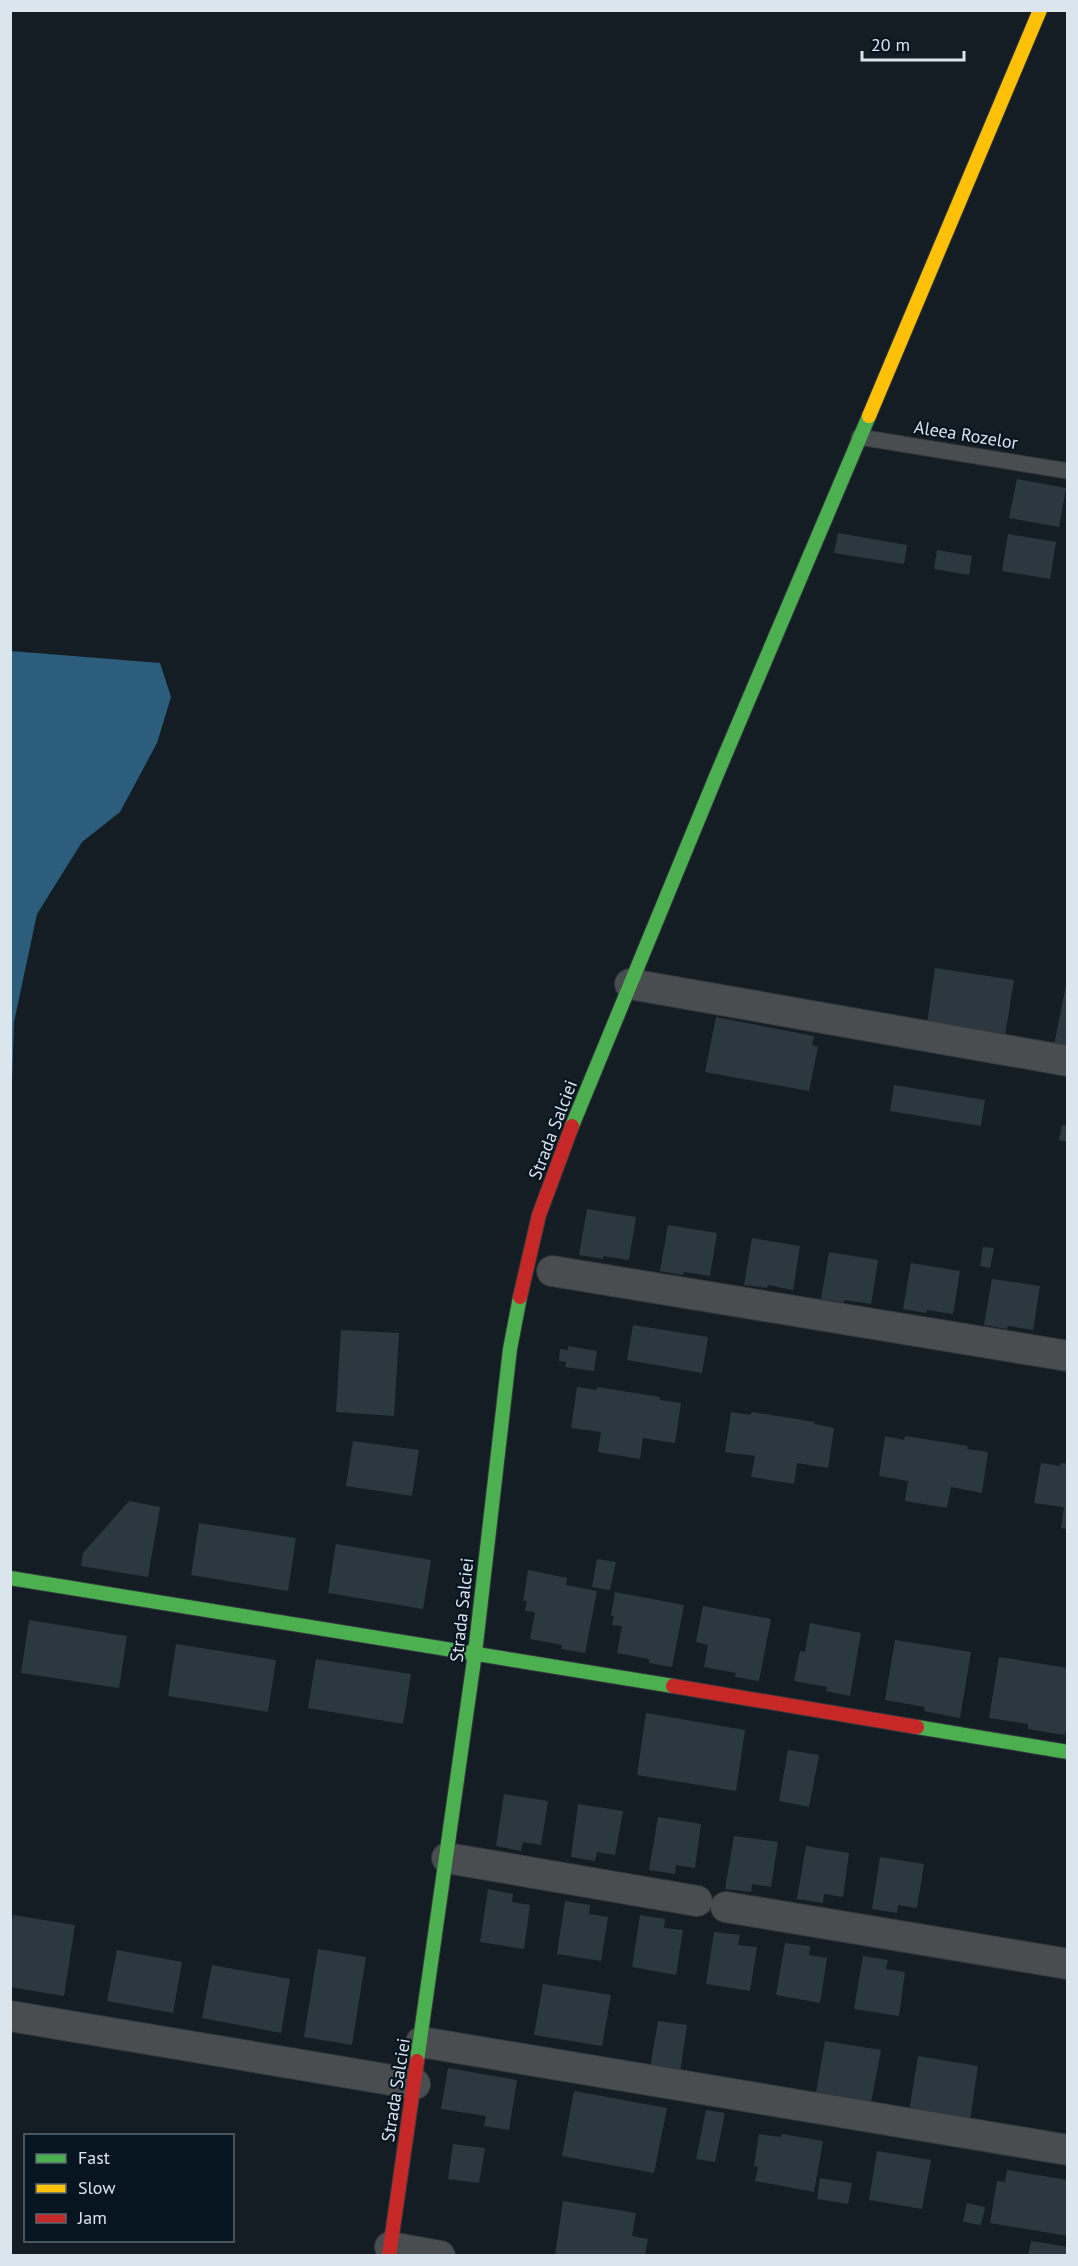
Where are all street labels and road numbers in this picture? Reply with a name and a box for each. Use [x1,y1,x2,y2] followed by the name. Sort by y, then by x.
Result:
[913,415,1020,454] street label: Aleea Rozelor
[523,1077,582,1183] street label: Strada Salciei
[445,1557,478,1663] street label: Strada Salciei
[376,2036,415,2143] street label: Strada Salciei

